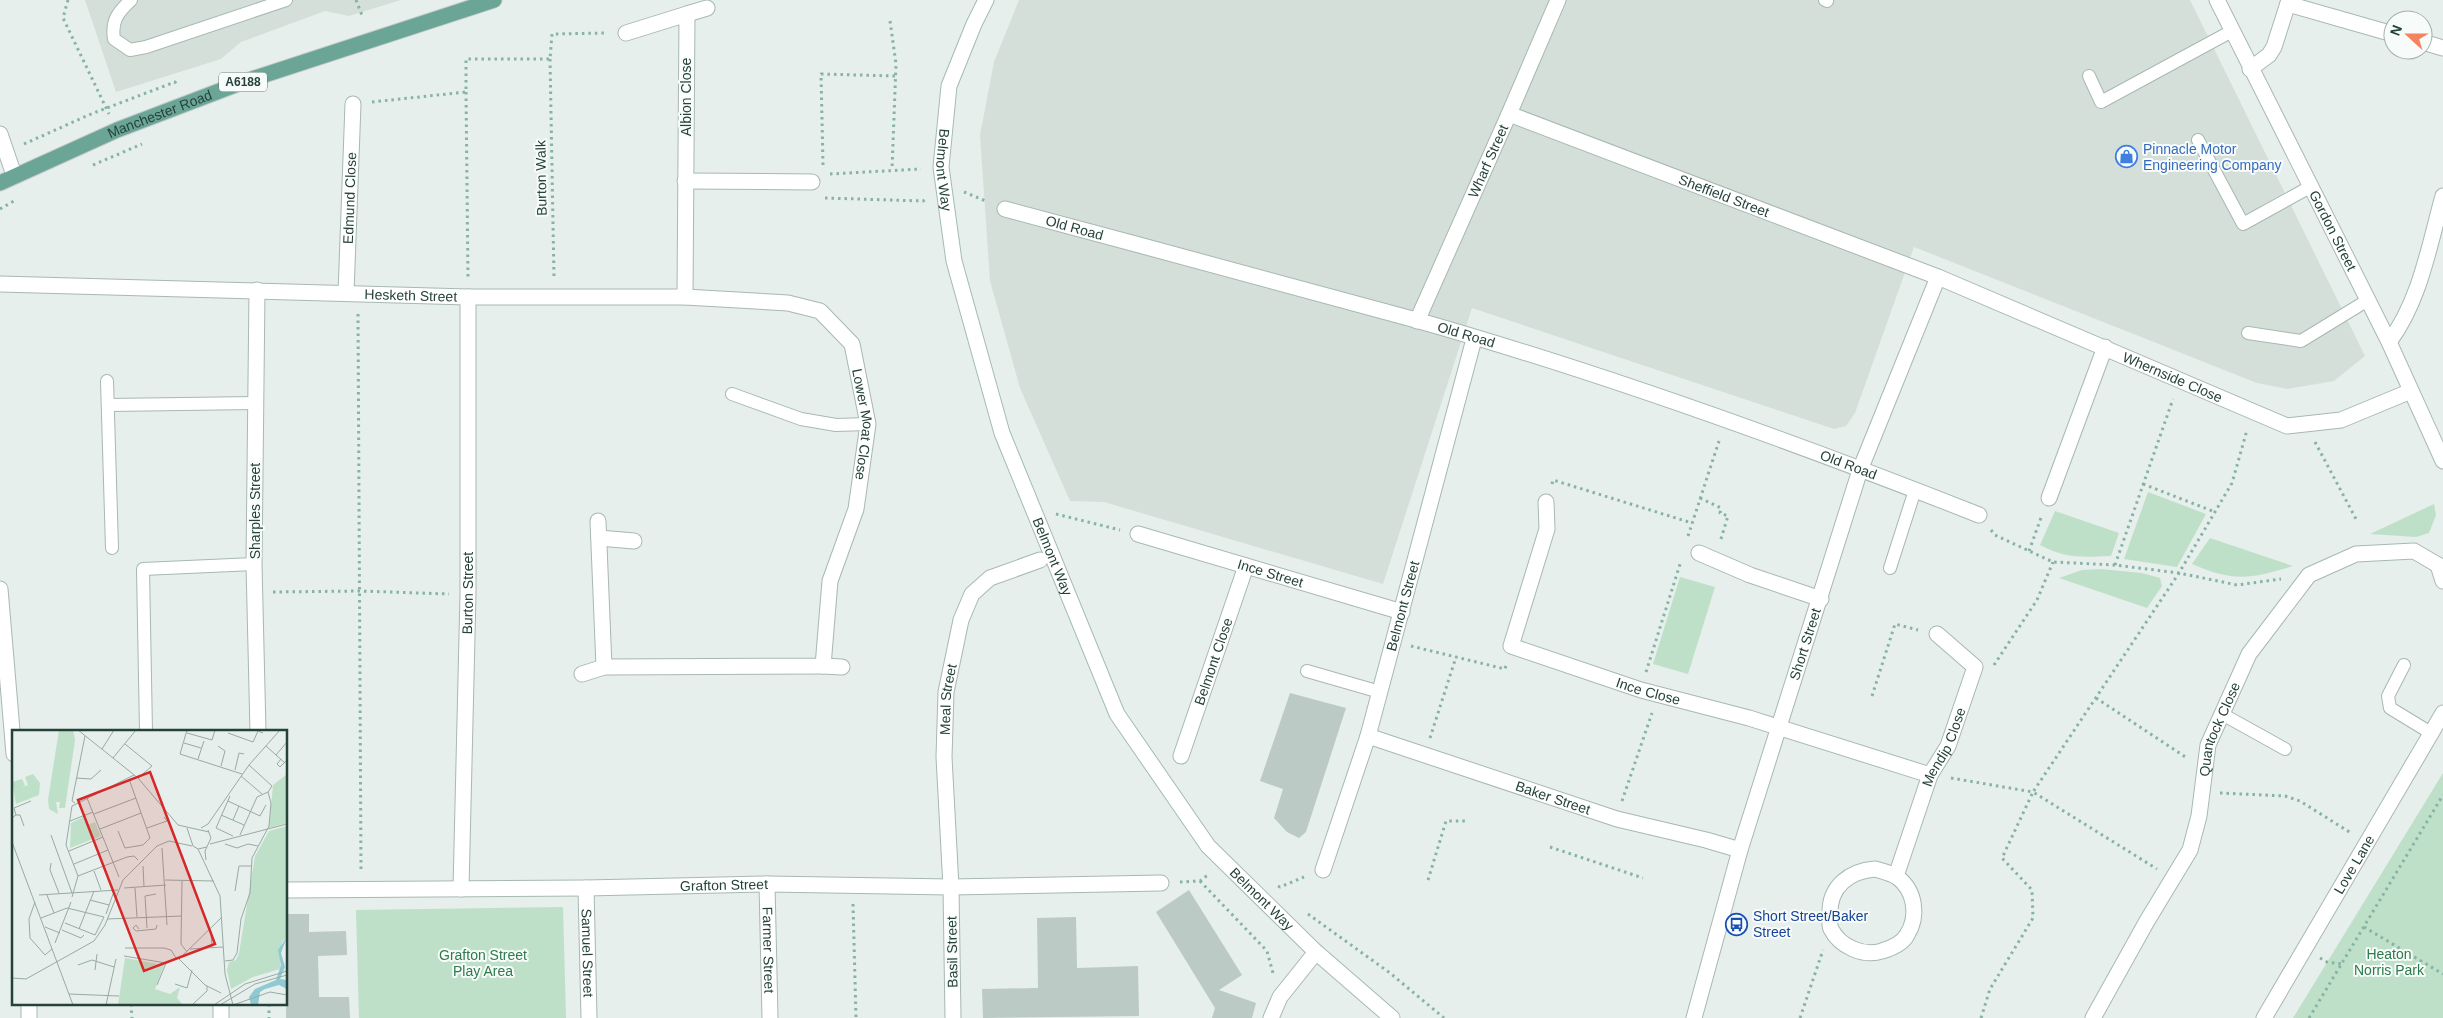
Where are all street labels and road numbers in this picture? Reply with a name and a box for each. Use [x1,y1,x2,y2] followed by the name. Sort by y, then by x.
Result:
[678,57,694,136] street label: Albion Close
[219,72,267,91] road number: A6188
[105,87,214,141] street label: Manchester Road
[1465,122,1511,200] street label: Wharf Street
[933,128,955,212] street label: Belmont Way
[532,139,550,216] street label: Burton Walk
[340,152,359,244] street label: Edmund Close
[1676,171,1772,220] street label: Sheffield Street
[2306,188,2360,274] street label: Gordon Street
[1044,212,1105,243] street label: Old Road
[364,286,457,305] street label: Hesketh Street
[1436,319,1497,351] street label: Old Road
[2120,349,2225,406] street label: Whernside Close
[849,367,876,481] street label: Lower Moat Close
[1818,447,1879,483] street label: Old Road
[247,463,263,559] street label: Sharples Street
[1029,515,1076,598] street label: Belmont Way
[459,552,476,635] street label: Burton Street
[1236,556,1305,590] street label: Ince Street
[1383,559,1422,653] street label: Belmont Street
[1786,606,1824,682] street label: Short Street
[1191,615,1236,707] street label: Belmont Close
[937,662,960,735] street label: Meal Street
[1614,674,1682,708] street label: Ince Close
[2196,679,2243,777] street label: Quantock Close
[1919,705,1969,788] street label: Mendip Close
[1514,778,1593,818] street label: Baker Street
[2331,832,2378,897] street label: Love Lane
[1227,864,1297,934] street label: Belmont Way
[680,876,768,894] street label: Grafton Street
[760,907,777,993] street label: Farmer Street
[578,908,597,998] street label: Samuel Street
[943,916,961,988] street label: Basil Street

